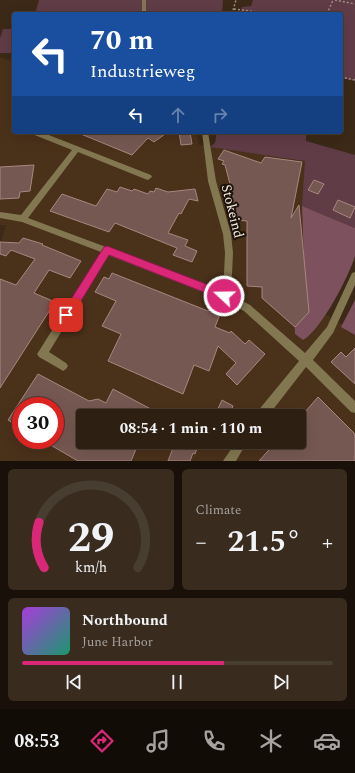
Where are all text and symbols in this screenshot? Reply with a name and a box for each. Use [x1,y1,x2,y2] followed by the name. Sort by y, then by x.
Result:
[90,19,154,62] text: 70 m
[24,28,76,80] icon: left
[90,58,195,85] text: Industrieweg
[125,104,147,126] icon: left
[167,104,189,126] icon: ahead
[209,104,231,126] icon: right
[216,182,249,240] street label: Stokeind
[203,275,245,317] position arrow
[49,298,83,332] pin
[55,304,77,326] icon: arrive
[12,397,64,449] speed limit sign: 30
[120,417,262,440] text: 08:54 · 1 min · 110 m
[196,500,241,520] text: Climate
[67,506,114,569] text: 29
[227,519,301,565] text: 21.5°
[196,526,207,559] text: −
[322,526,333,559] text: +
[75,556,107,578] text: km/h
[82,609,168,632] text: Northbound
[82,632,153,652] text: June Harbor
[63,671,85,693] icon: previous
[166,671,188,693] icon: pause
[270,671,292,693] icon: next
[88,727,116,755] icon: directions
[144,727,172,755] icon: music
[200,727,228,755] icon: phone
[257,727,285,755] icon: climate
[313,727,341,755] icon: car
[14,728,59,755] text: 08:53

